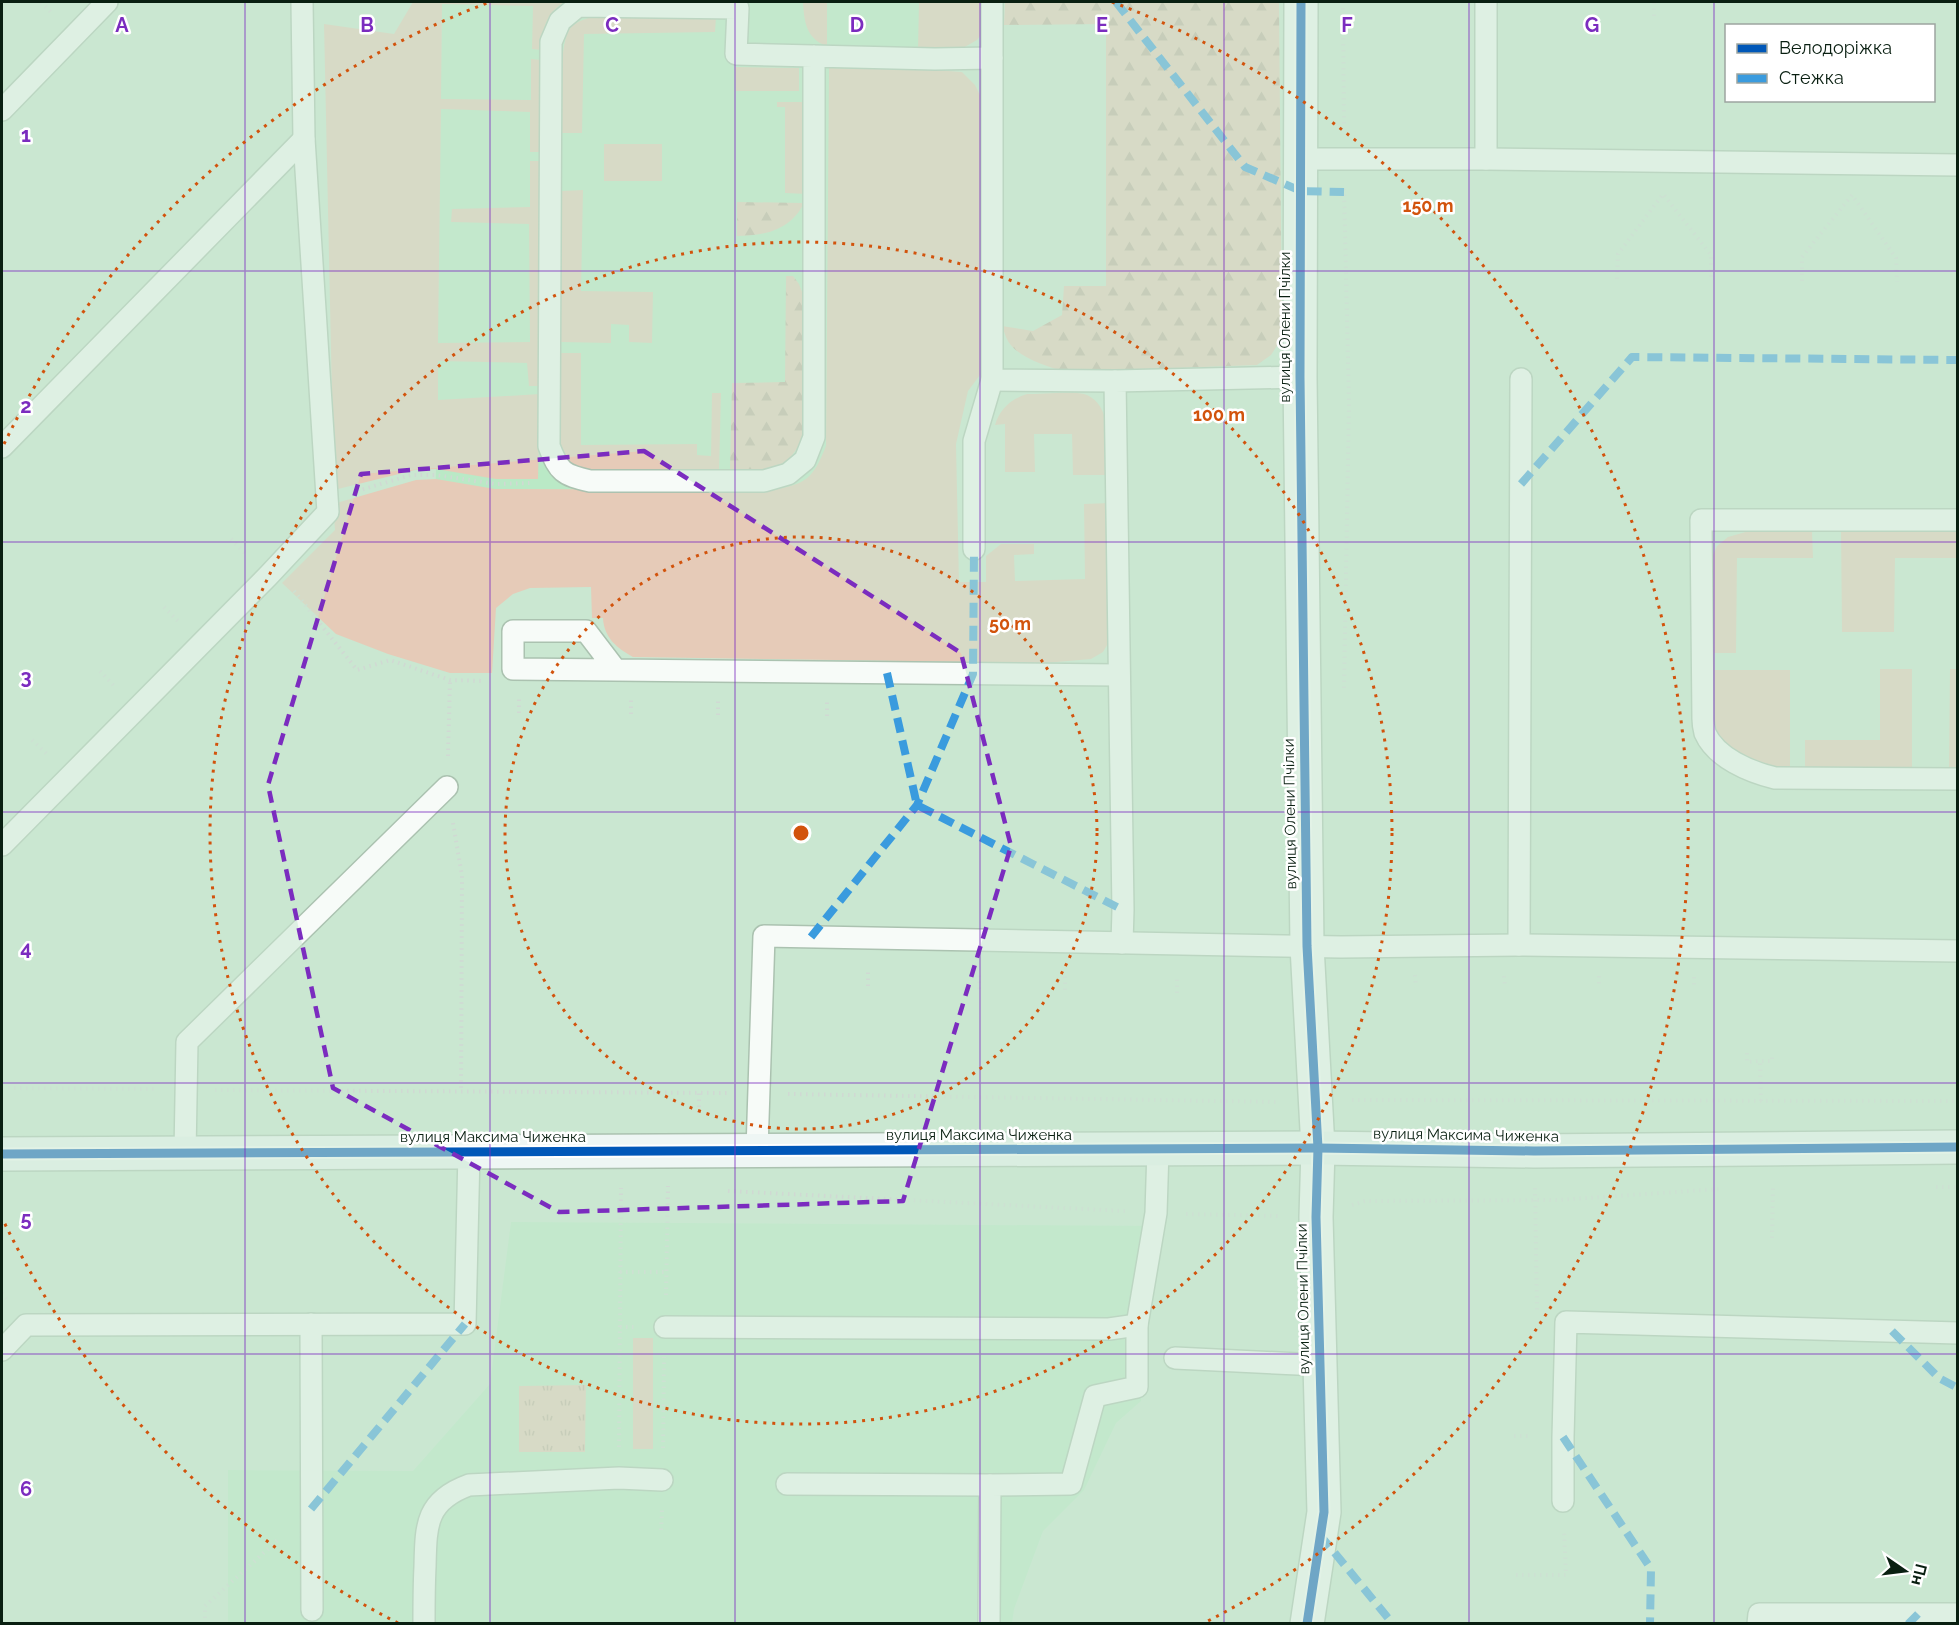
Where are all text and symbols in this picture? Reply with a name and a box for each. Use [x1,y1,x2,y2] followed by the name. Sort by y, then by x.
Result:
[115,13,129,37] text: A
[360,13,374,37] text: B
[605,13,619,37] text: C
[850,13,864,37] text: D
[1096,13,1108,37] text: E
[1341,13,1353,37] text: F
[1585,13,1599,37] text: G
[1725,24,1935,102] legend
[1779,37,1892,58] text: Велодоріжка
[1779,67,1844,88] text: Стежка
[21,123,31,147] text: 1
[1403,195,1454,216] text: 150 m
[1276,252,1294,402] street label: вулиця Олени Пчілки
[20,394,32,418] text: 2
[1193,404,1245,425] text: 100 m
[989,613,1031,634] text: 50 m
[20,665,32,689] text: 3
[1280,738,1300,890] street label: вулиця Олени Пчілки
[791,823,811,843] centre of rings
[20,936,32,960] text: 4
[1373,1124,1559,1146] street label: вулиця Максима Чиженка
[886,1126,1072,1144] street label: вулиця Максима Чиженка
[400,1128,586,1146] street label: вулиця Максима Чиженка
[20,1207,32,1231] text: 5
[1293,1223,1313,1375] street label: вулиця Олени Пчілки
[20,1477,32,1501] text: 6
[1875,1541,1935,1601] north arrow
[1907,1562,1931,1587] text: Пн

